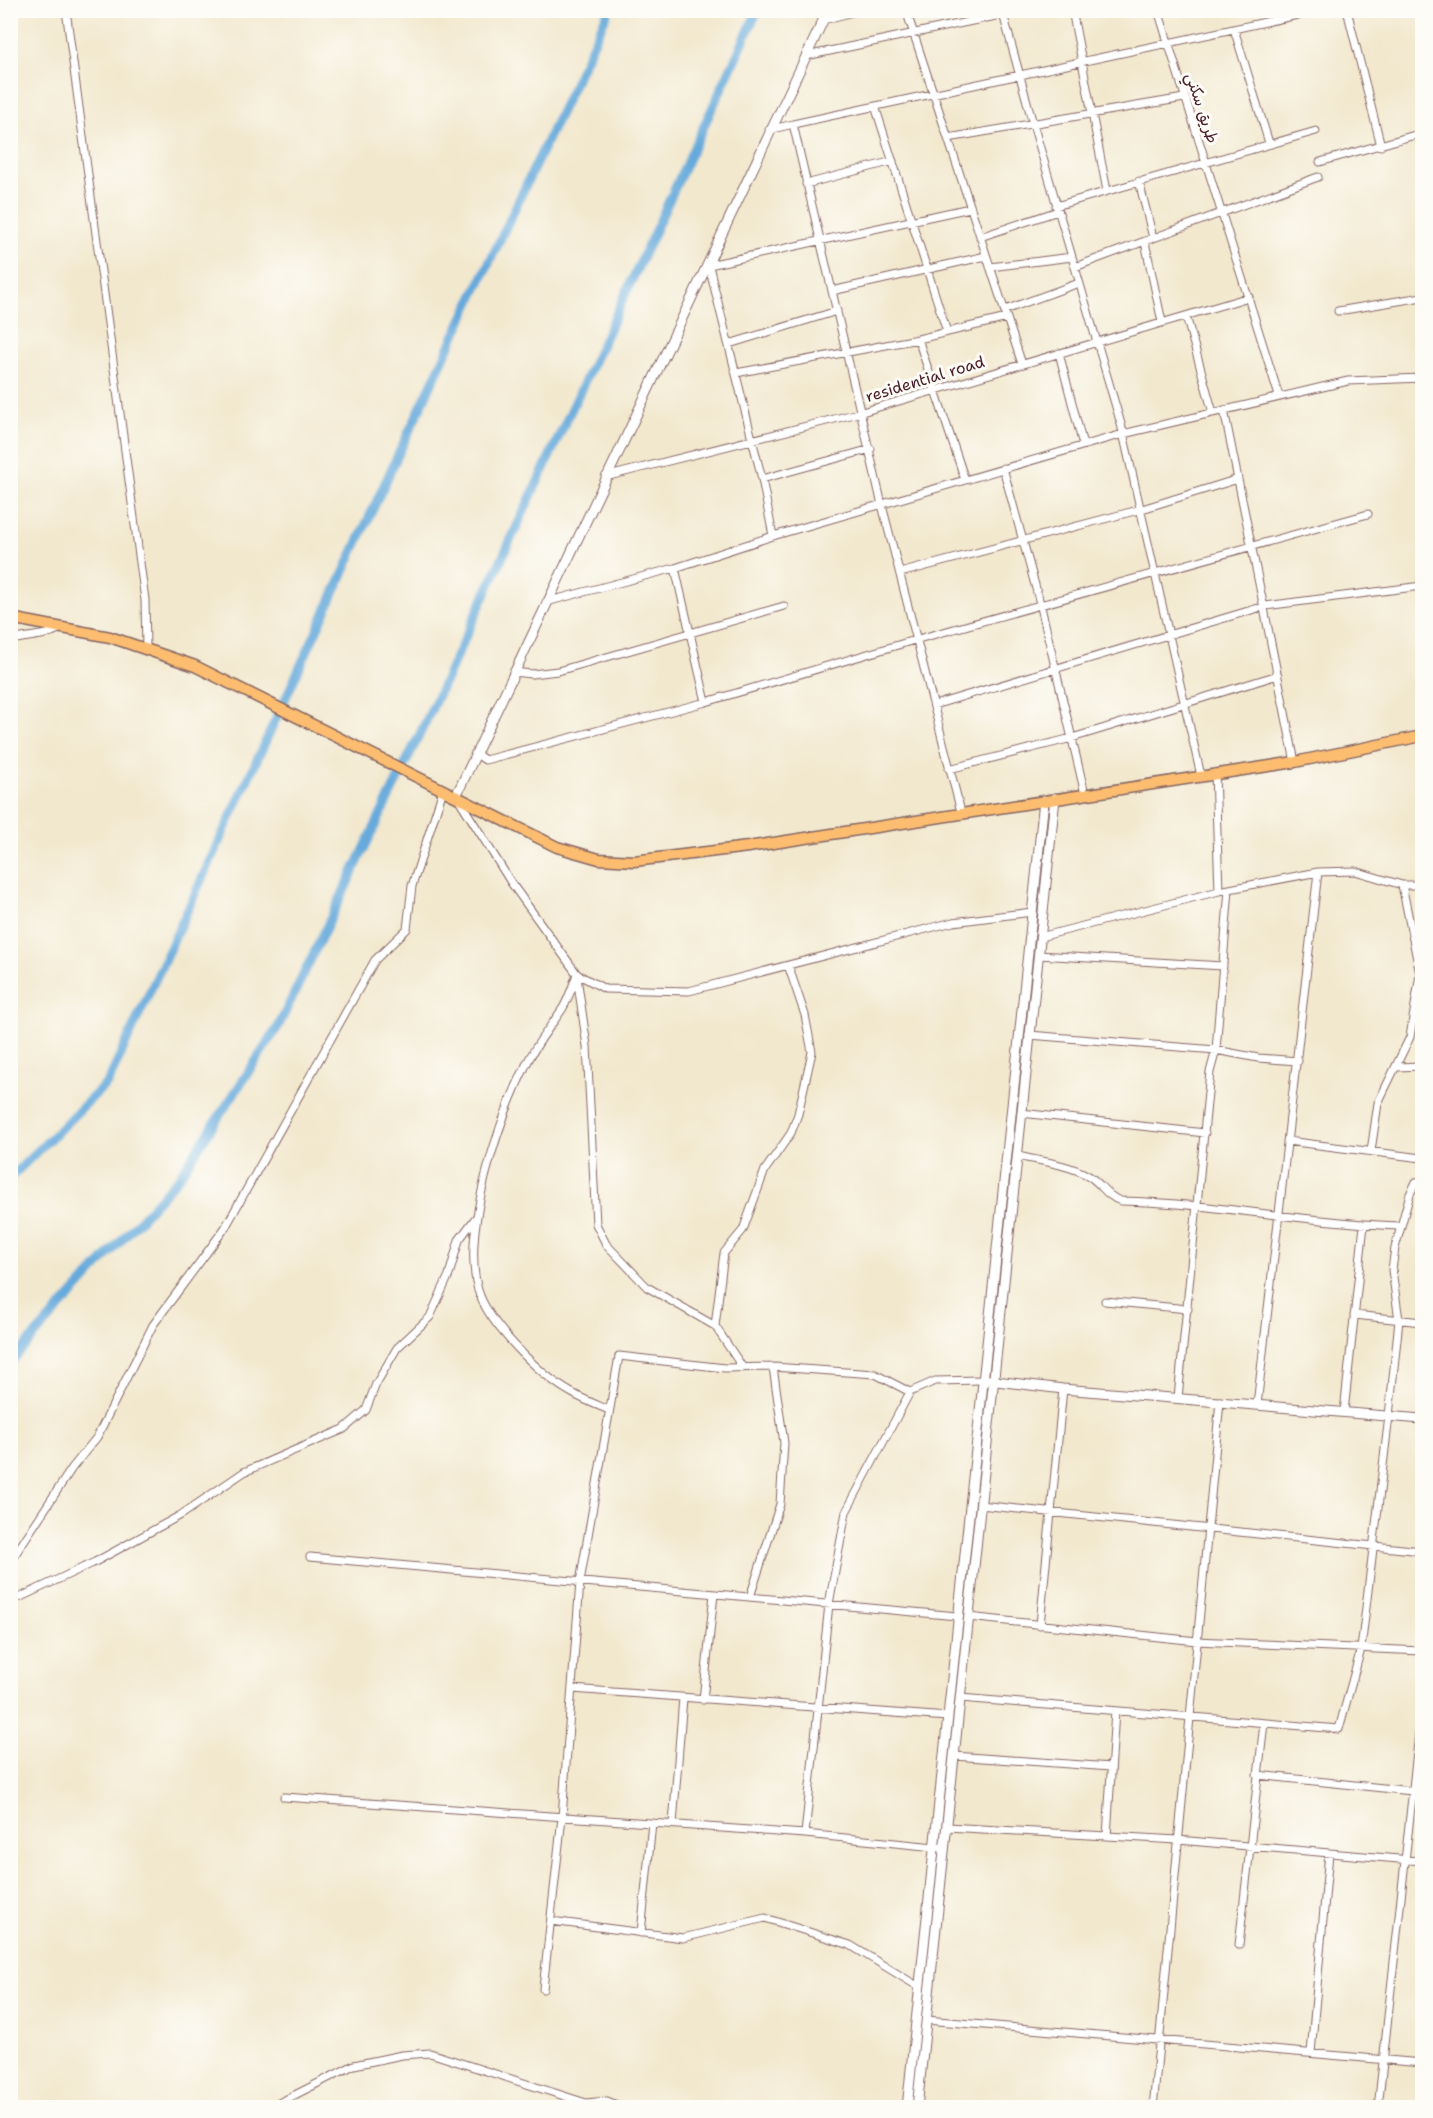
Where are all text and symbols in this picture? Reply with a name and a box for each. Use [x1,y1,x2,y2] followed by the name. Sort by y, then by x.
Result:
[1177,70,1223,147] street label: طريق سكني
[863,351,987,407] street label: residential road

